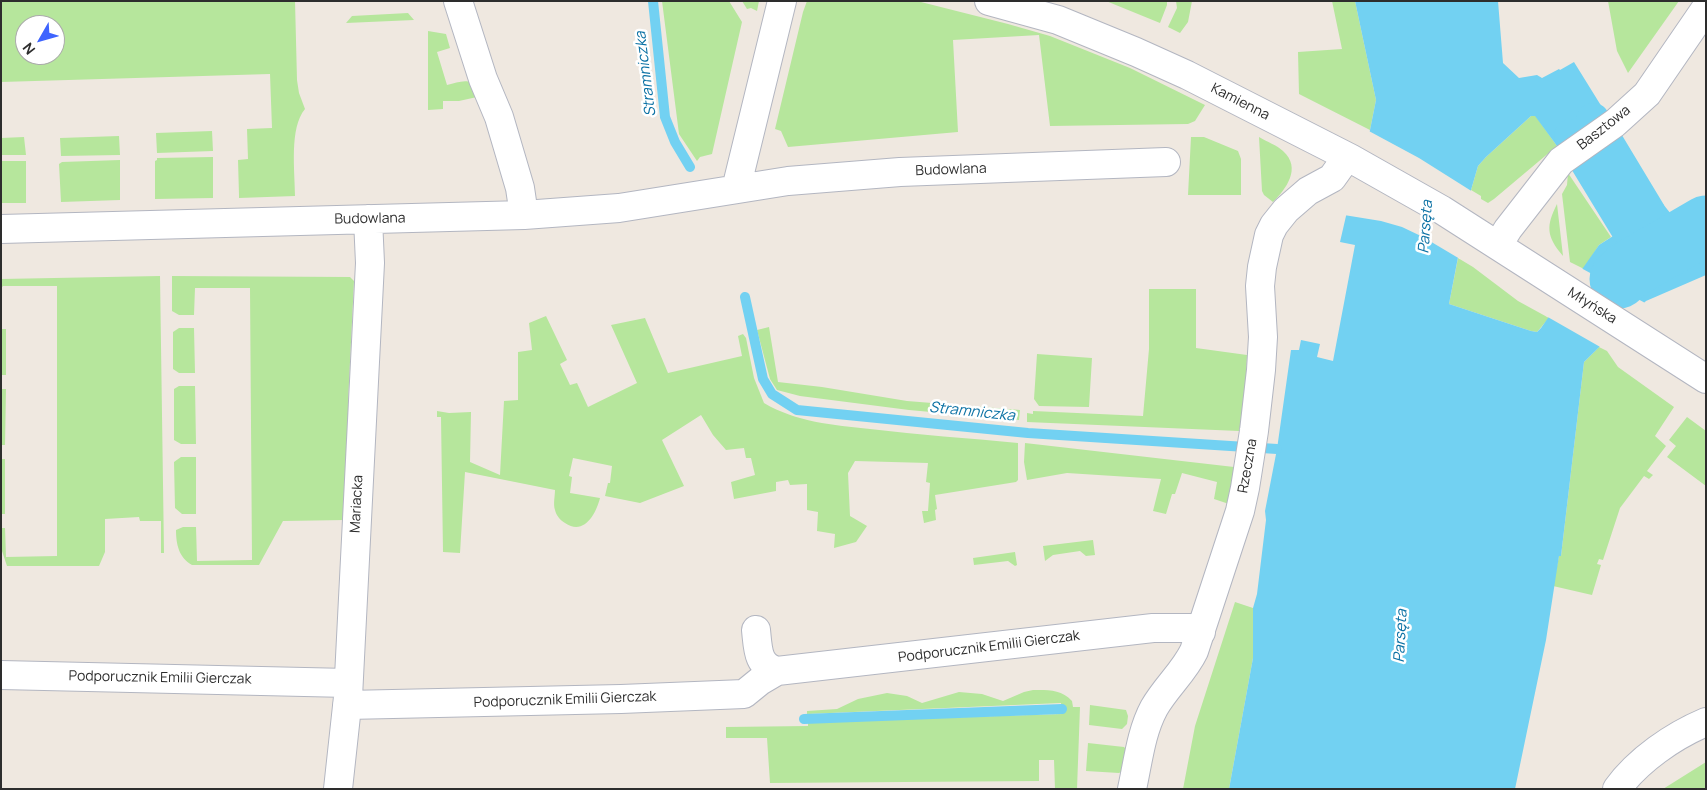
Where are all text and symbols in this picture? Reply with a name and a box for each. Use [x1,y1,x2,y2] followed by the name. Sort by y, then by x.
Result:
[15,15,65,65] north arrow
[632,30,660,118] water label: Stramniczka
[18,39,39,59] text: N
[1208,80,1272,124] street label: Kamienna
[1574,102,1634,154] street label: Basztowa
[915,160,987,180] street label: Budowlana
[1415,200,1437,254] water label: Parsęta
[334,210,406,228] street label: Budowlana
[1564,284,1620,328] street label: Młyńska
[928,399,1016,425] water label: Stramniczka
[1235,437,1261,495] street label: Rzeczna
[347,475,367,533] street label: Mariacka
[1391,609,1411,663] water label: Parsęta
[897,628,1081,666] street label: Podporucznik Emilii Gierczak
[68,668,252,688] street label: Podporucznik Emilii Gierczak
[473,688,657,712] street label: Podporucznik Emilii Gierczak

